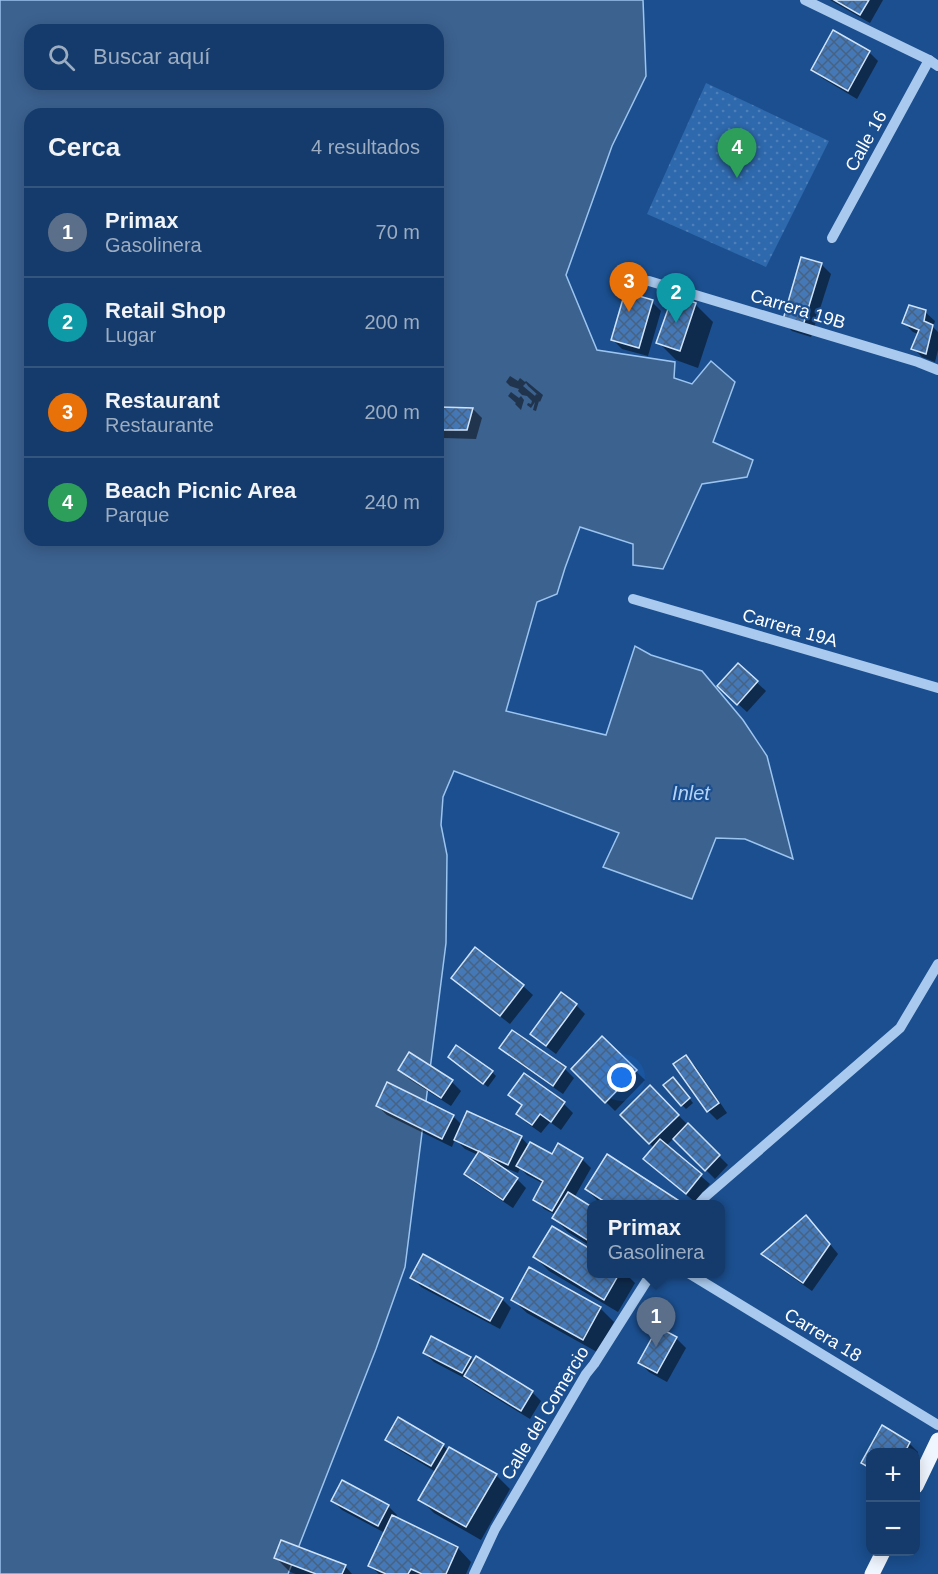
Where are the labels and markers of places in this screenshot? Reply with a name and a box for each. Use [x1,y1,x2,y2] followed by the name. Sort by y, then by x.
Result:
[718,128,756,178] pin: 4
[610,262,648,312] pin: 3
[656,274,696,323] pin: 2
[636,1298,676,1347] pin: 1

